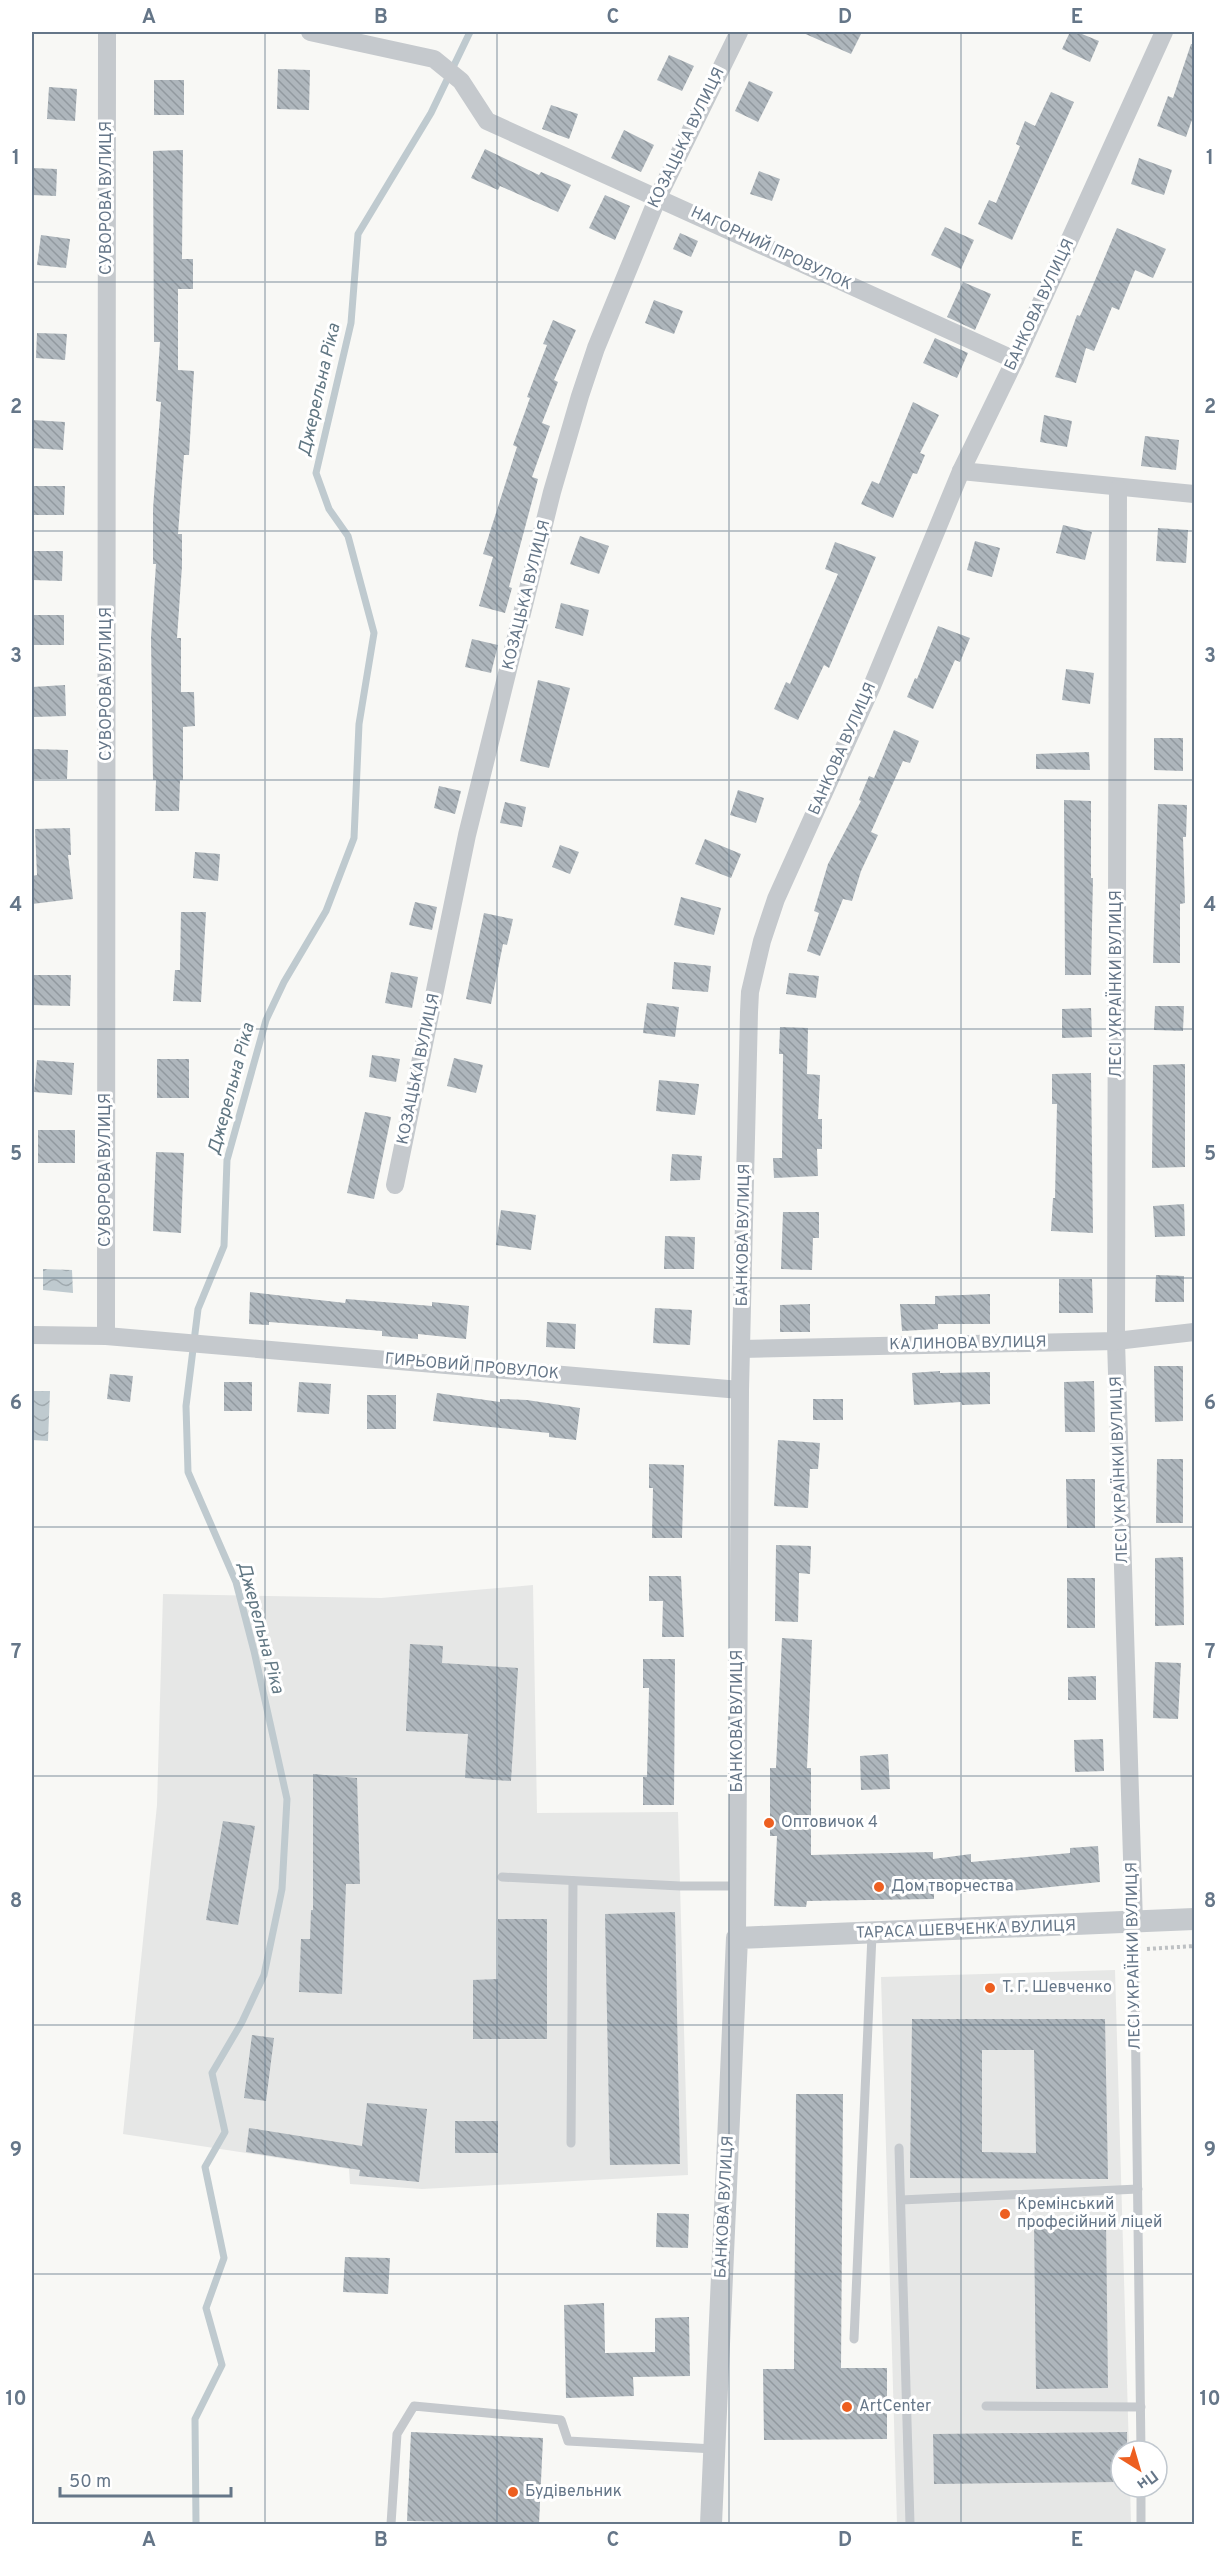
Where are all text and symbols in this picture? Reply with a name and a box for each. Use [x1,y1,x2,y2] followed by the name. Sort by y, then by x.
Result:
[142,5,156,31] text: A
[374,5,388,31] text: B
[607,5,619,31] text: C
[838,5,852,31] text: D
[1071,5,1083,31] text: E
[644,64,730,212] street label: КОЗАЦЬКА ВУЛИЦЯ
[97,121,117,275] street label: СУВОРОВА ВУЛИЦЯ
[12,146,20,172] text: 1
[1206,146,1214,172] text: 1
[687,201,856,295] street label: НАГОРНИЙ ПРОВУЛОК
[1001,236,1079,374] street label: БАНКОВА ВУЛИЦЯ
[294,321,347,459] water label: Джерельна Ріка
[10,395,22,421] text: 2
[1204,395,1216,421] text: 2
[499,518,555,672] street label: КОЗАЦЬКА ВУЛИЦЯ
[97,607,117,761] street label: СУВОРОВА ВУЛИЦЯ
[10,644,22,670] text: 3
[1204,644,1216,670] text: 3
[805,680,881,818] street label: БАНКОВА ВУЛИЦЯ
[1105,890,1127,1078] street label: ЛЕСІ УКРАЇНКИ ВУЛИЦЯ
[10,893,22,919] text: 4
[1204,893,1216,919] text: 4
[393,992,445,1146] street label: КОЗАЦЬКА ВУЛИЦЯ
[203,1020,261,1157] water label: Джерельна Ріка
[96,1093,116,1247] street label: СУВОРОВА ВУЛИЦЯ
[10,1142,22,1168] text: 5
[1204,1142,1216,1168] text: 5
[733,1163,755,1307] street label: БАНКОВА ВУЛИЦЯ
[889,1333,1047,1355] street label: КАЛИНОВА ВУЛИЦЯ
[384,1347,560,1385] street label: ГИРЬОВИЙ ПРОВУЛОК
[1105,1376,1133,1564] street label: ЛЕСІ УКРАЇНКИ ВУЛИЦЯ
[10,1391,22,1417] text: 6
[1204,1391,1216,1417] text: 6
[231,1560,289,1697] water label: Джерельна Ріка
[11,1640,21,1666] text: 7
[1205,1640,1215,1666] text: 7
[728,1650,748,1792] street label: БАНКОВА ВУЛИЦЯ
[781,1813,878,1833] place label: Оптовичок 4
[762,1816,776,1830] marker: Оптовичок 4
[1120,1862,1146,2050] street label: ЛЕСІ УКРАЇНКИ ВУЛИЦЯ
[891,1877,1014,1897] place label: Дом творчества
[872,1880,886,1894] marker: Дом творчества
[10,1889,22,1915] text: 8
[1204,1889,1216,1915] text: 8
[855,1916,1077,1944] street label: ТАРАСА ШЕВЧЕНКА ВУЛИЦЯ
[1002,1978,1112,1998] place label: Т. Г. Шевченко
[983,1981,997,1995] marker: Т. Г. Шевченко
[711,2135,739,2279] street label: БАНКОВА ВУЛИЦЯ
[10,2138,22,2164] text: 9
[1204,2138,1216,2164] text: 9
[1017,2195,1162,2233] place label: Кремінський професійний ліцей
[998,2207,1012,2221] marker: Кремінський професійний ліцей
[5,2387,27,2413] text: 10
[1199,2387,1221,2413] text: 10
[859,2397,931,2417] place label: ArtCenter
[840,2400,854,2414] marker: ArtCenter
[1109,2439,1169,2499] north arrow
[60,2460,231,2498] scale bar
[1132,2465,1161,2494] text: Пн
[69,2471,111,2494] text: 50 m
[525,2482,622,2502] place label: Будівельник
[506,2485,520,2499] marker: Будівельник
[142,2528,156,2554] text: A
[374,2528,388,2554] text: B
[607,2528,619,2554] text: C
[838,2528,852,2554] text: D
[1071,2528,1083,2554] text: E

